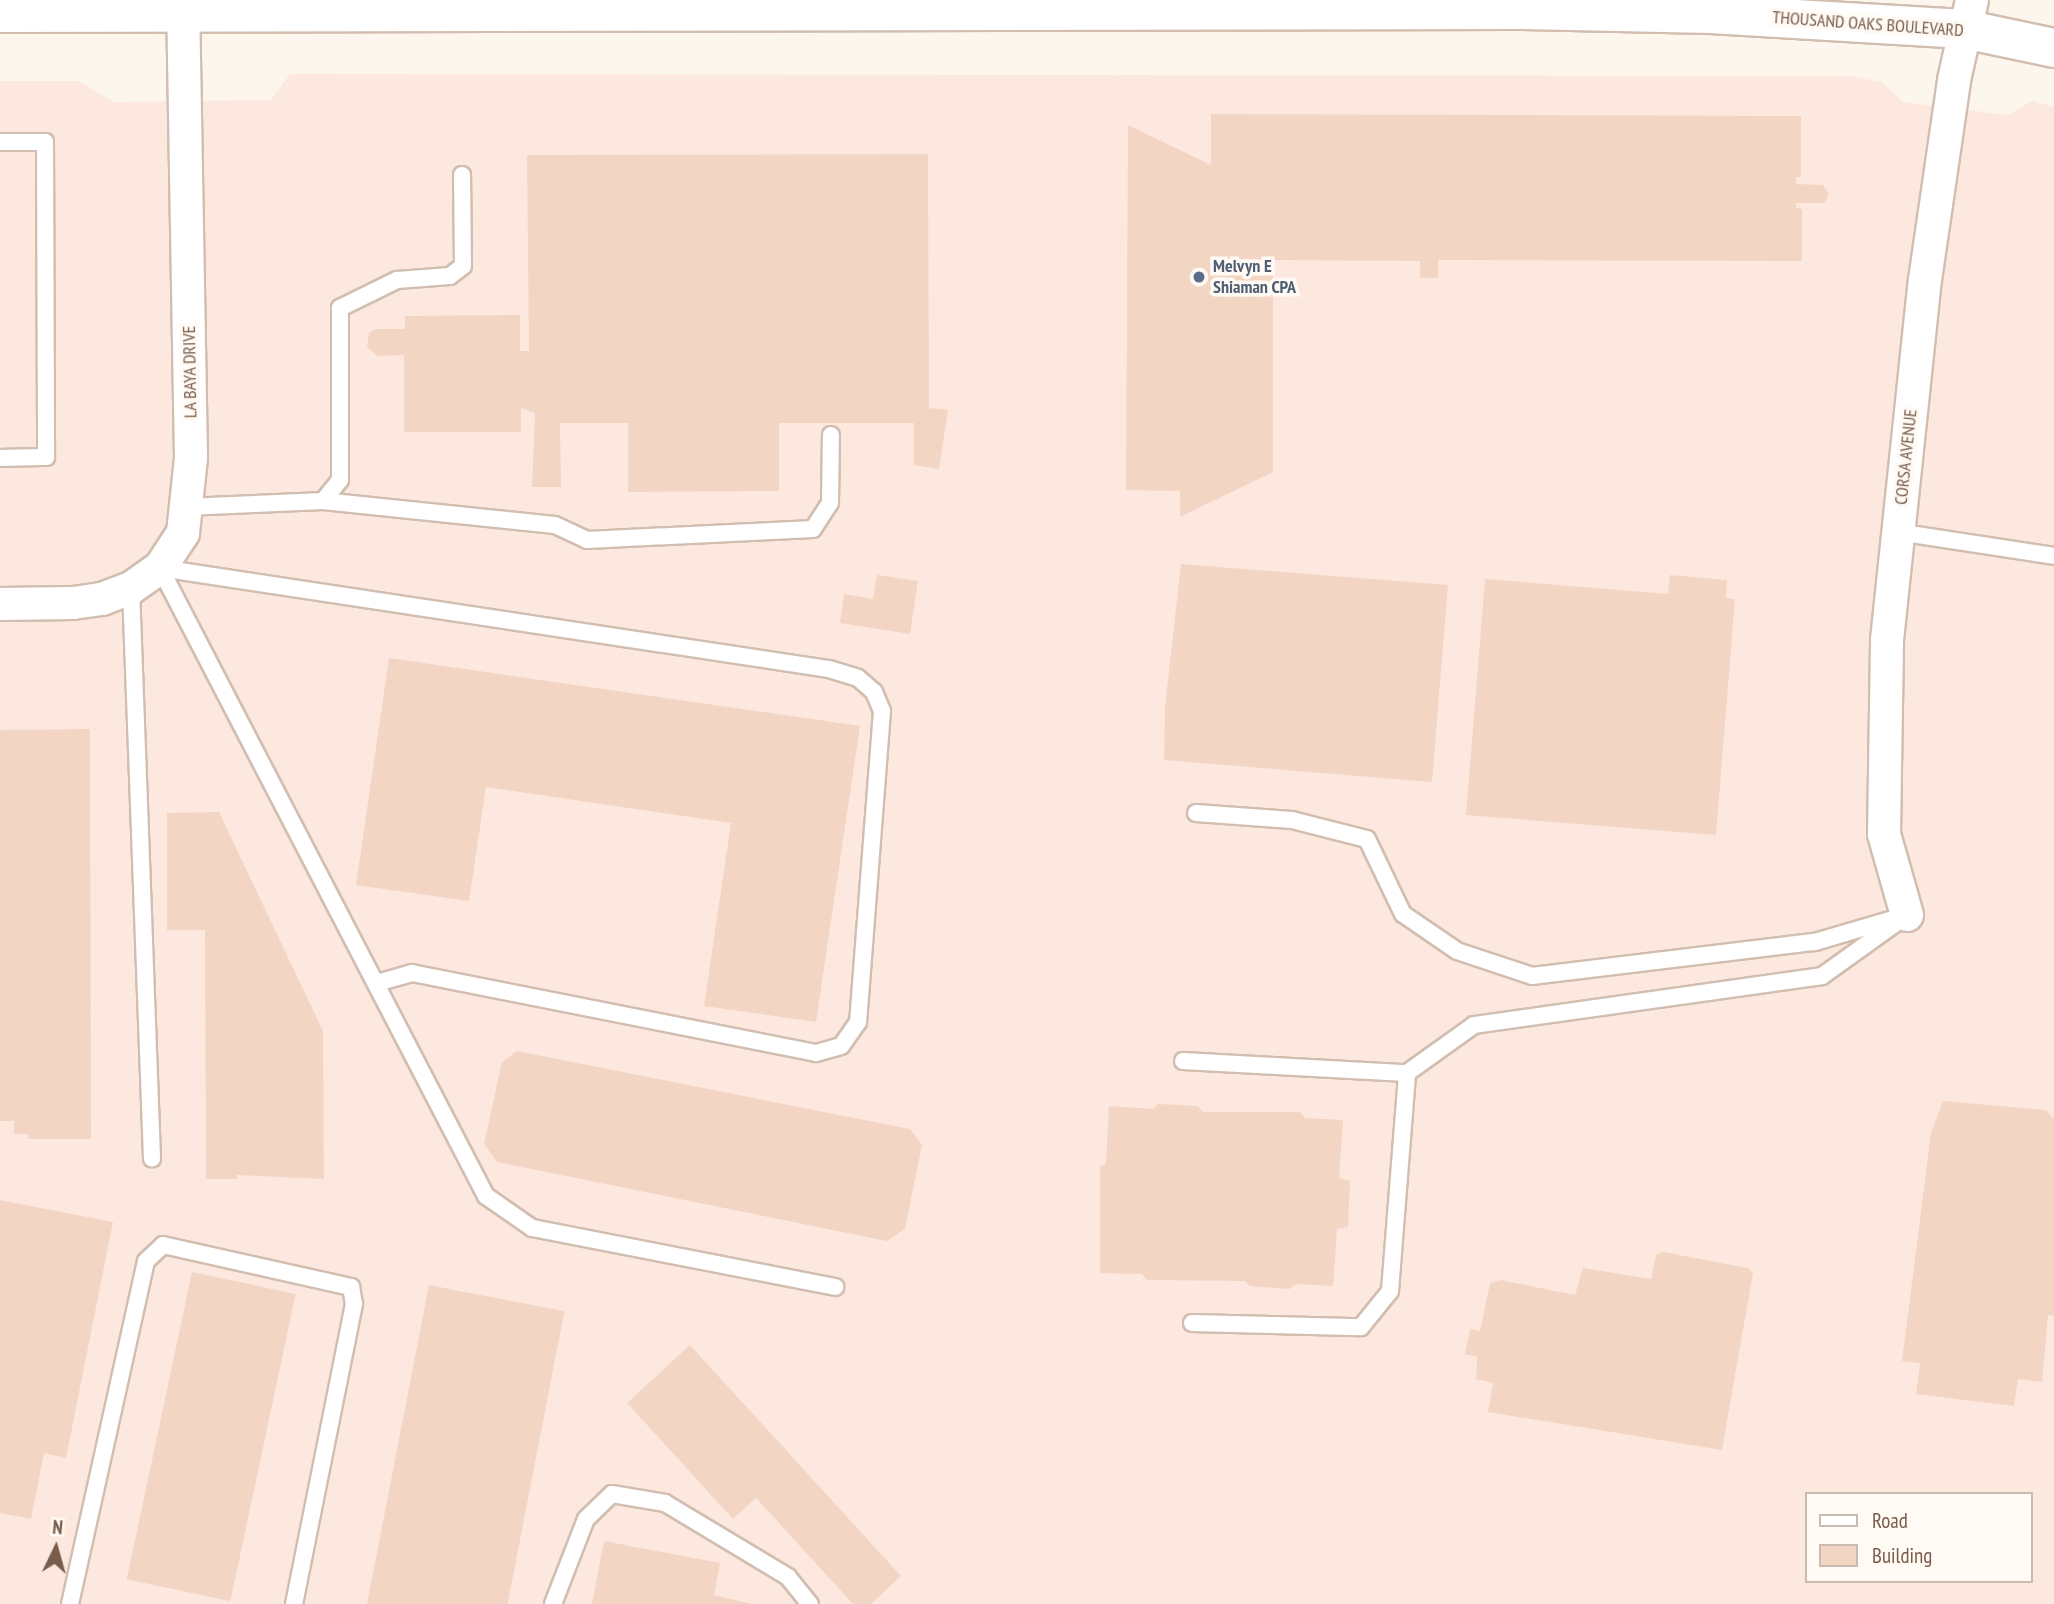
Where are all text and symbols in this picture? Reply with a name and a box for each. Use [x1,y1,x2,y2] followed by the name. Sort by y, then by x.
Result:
[1772,7,1964,41] street label: THOUSAND OAKS BOULEVARD
[1213,256,1296,298] place label: Melvyn E Shiaman CPA
[1191,269,1207,285] marker: Melvyn E Shiaman CPA
[178,325,202,419] street label: LA BAYA DRIVE
[1890,408,1922,506] street label: CORSA AVENUE
[1806,1492,2033,1583] legend
[1872,1507,1908,1534] text: Road
[21,1513,91,1583] north arrow
[52,1515,64,1539] text: N
[1872,1542,1932,1569] text: Building

